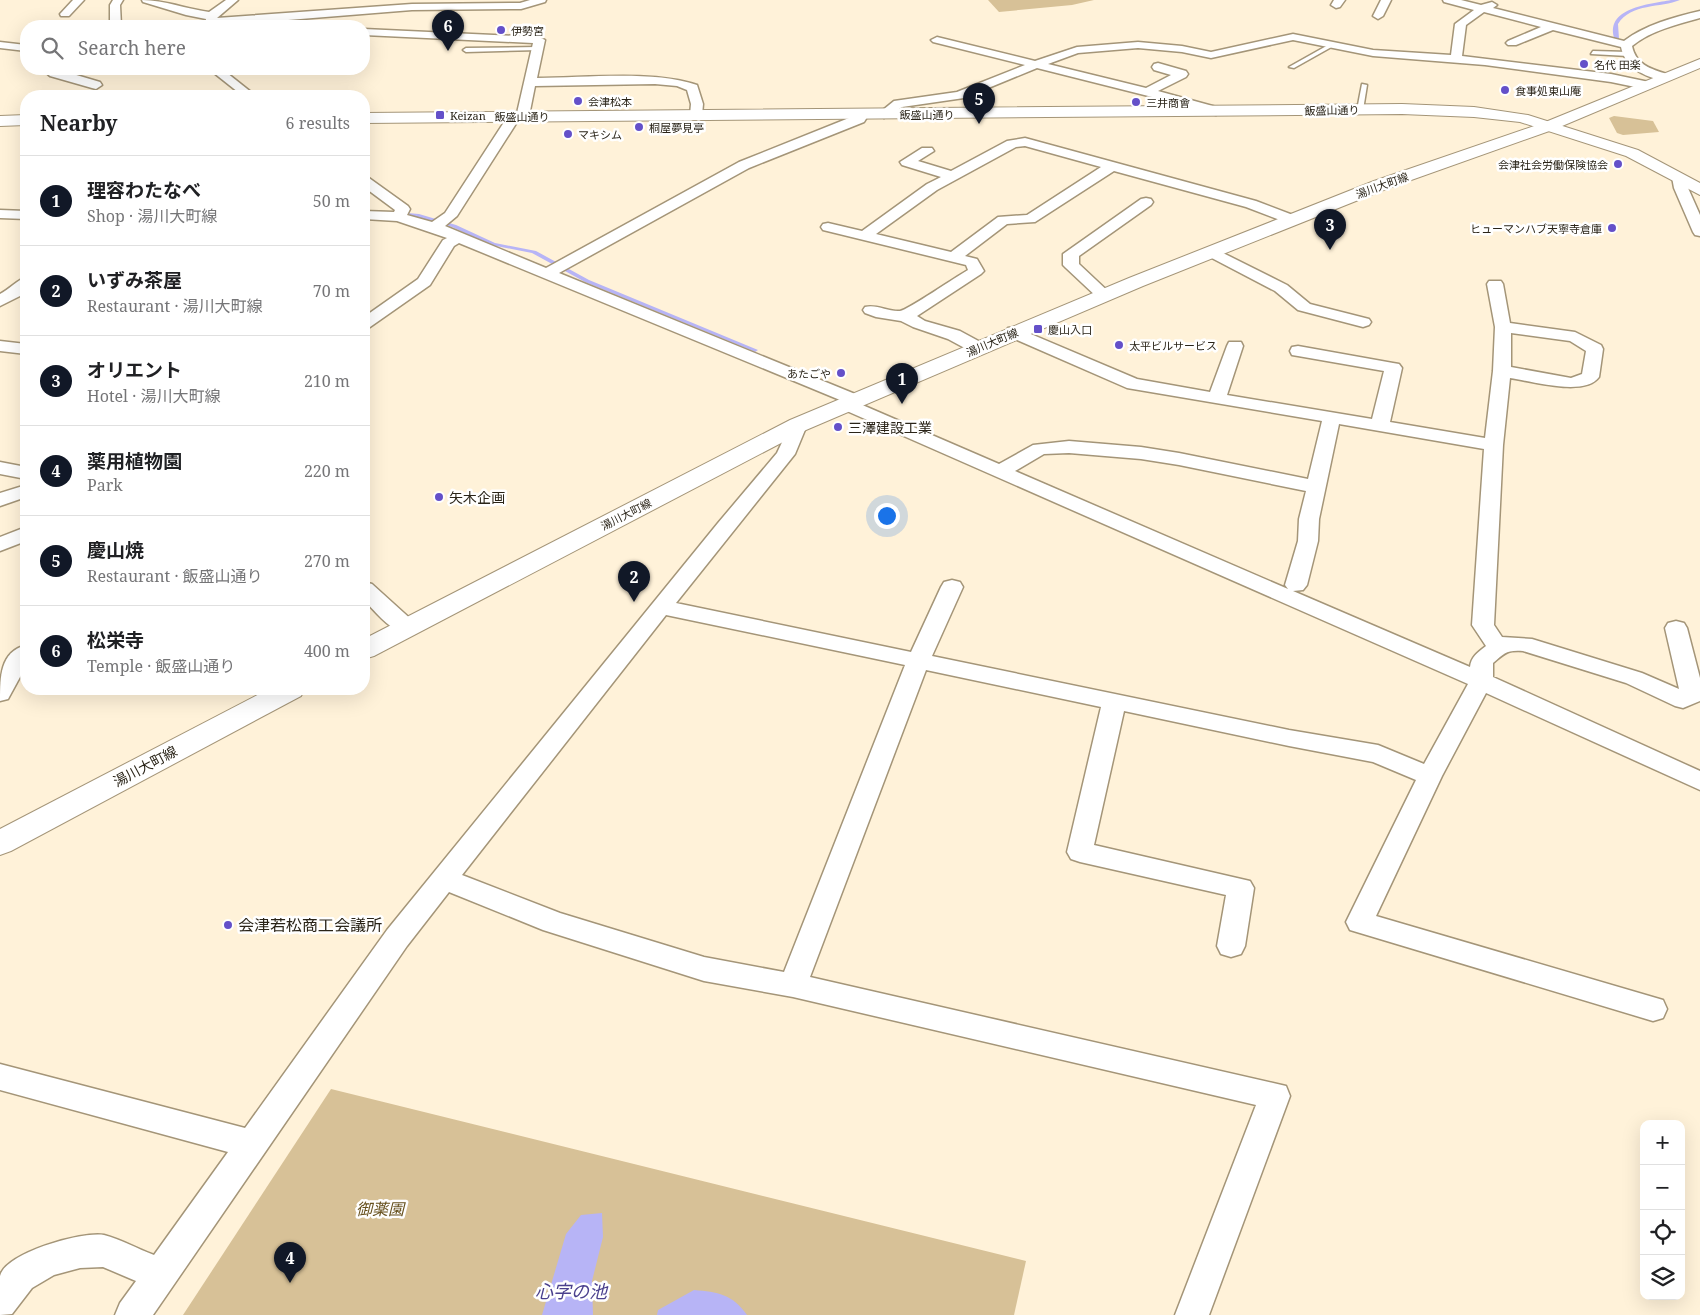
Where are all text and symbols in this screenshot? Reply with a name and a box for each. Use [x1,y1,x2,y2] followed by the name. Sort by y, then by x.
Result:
[432,10,464,51] pin: 6
[20,20,370,75] search box
[511,23,544,38] place label: 伊勢宮
[495,24,507,36] marker: 伊勢宮
[38,34,66,62] icon: search
[78,35,186,61] text: Search here
[1594,57,1641,72] place label: 名代 田楽
[1578,58,1590,70] marker: 名代 田楽
[963,83,995,124] pin: 5
[1515,83,1581,98] place label: 食事処東山庵
[1499,84,1511,96] marker: 食事処東山庵
[588,94,632,109] place label: 会津松本
[572,95,584,107] marker: 会津松本
[1146,95,1190,110] place label: 三井商會
[1130,96,1142,108] marker: 三井商會
[1304,102,1360,118] street label: 飯盛山通り
[900,107,955,122] street label: 飯盛山通り
[450,108,486,123] place label: Keizan
[40,109,118,137] text: Nearby
[434,109,446,121] marker: Keizan
[495,109,550,124] street label: 飯盛山通り
[286,112,350,134] text: 6 results
[649,120,704,135] place label: 桐屋夢見亭
[633,121,645,133] marker: 桐屋夢見亭
[578,127,622,142] place label: マキシム
[562,128,574,140] marker: マキシム
[1498,157,1608,172] place label: 会津社会労働保険協会
[1612,158,1624,170] marker: 会津社会労働保険協会
[1354,169,1410,201] street label: 湯川大町線
[87,177,201,203] text: 理容わたなべ
[51,190,61,212] text: 1
[313,190,350,212] text: 50 m
[87,205,217,227] text: Shop · 湯川大町線
[1314,209,1346,250] pin: 3
[1470,221,1602,236] place label: ヒューマンハブ天寧寺倉庫
[1606,222,1618,234] marker: ヒューマンハブ天寧寺倉庫
[87,267,182,293] text: いずみ茶屋
[51,280,61,302] text: 2
[313,280,350,302] text: 70 m
[87,295,263,317] text: Restaurant · 湯川大町線
[1048,322,1092,337] place label: 慶山入口
[1032,323,1044,335] marker: 慶山入口
[964,324,1020,360] street label: 湯川大町線
[1129,338,1217,353] place label: 太平ビルサービス
[1113,339,1125,351] marker: 太平ビルサービス
[87,357,182,383] text: オリエント
[886,363,918,404] pin: 1
[787,366,831,381] place label: あたごや
[835,367,847,379] marker: あたごや
[51,370,61,392] text: 3
[304,370,350,392] text: 210 m
[87,385,220,407] text: Hotel · 湯川大町線
[848,418,932,437] place label: 三澤建設工業
[832,421,844,433] marker: 三澤建設工業
[87,448,182,474] text: 薬用植物園
[51,460,61,482] text: 4
[304,460,350,482] text: 220 m
[87,474,123,496] text: Park
[449,488,505,507] place label: 矢木企画
[433,491,445,503] marker: 矢木企画
[598,495,654,533] street label: 湯川大町線
[874,503,900,529] your location
[87,537,144,563] text: 慶山焼
[51,550,61,572] text: 5
[304,550,350,572] text: 270 m
[618,561,650,602] pin: 2
[87,565,263,587] text: Restaurant · 飯盛山通り
[87,627,144,653] text: 松栄寺
[51,640,61,662] text: 6
[304,640,350,662] text: 400 m
[87,655,235,677] text: Temple · 飯盛山通り
[110,741,180,791] street label: 湯川大町線
[238,914,382,936] place label: 会津若松商工会議所
[222,919,234,931] marker: 会津若松商工会議所
[1640,1120,1685,1300] map controls
[1640,1120,1685,1165] button: +
[1640,1165,1685,1210] button: −
[356,1198,406,1220] park label: 御薬園
[1640,1210,1685,1255] button: locate
[274,1242,306,1283] pin: 4
[1640,1255,1685,1300] button: layers
[535,1279,609,1303] water label: 心字の池

